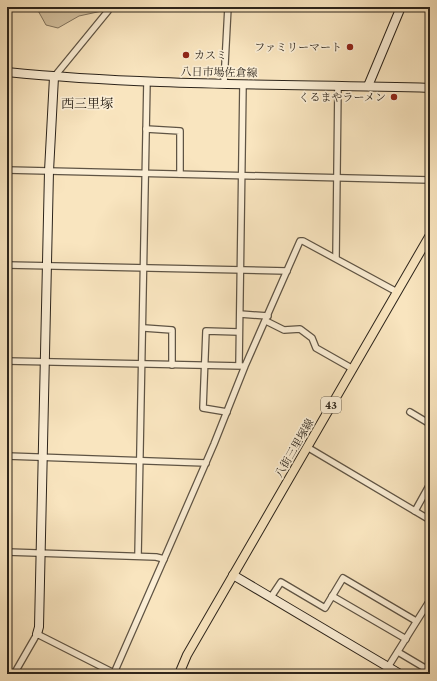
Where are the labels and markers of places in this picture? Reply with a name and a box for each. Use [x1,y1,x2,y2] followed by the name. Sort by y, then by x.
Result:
[254,40,342,54] place label: ファミリーマート
[345,42,355,52] marker: ファミリーマート
[194,48,227,62] place label: カスミ
[181,50,191,60] marker: カスミ
[299,90,386,104] place label: くるまやラーメン
[389,92,399,102] marker: くるまやラーメン

